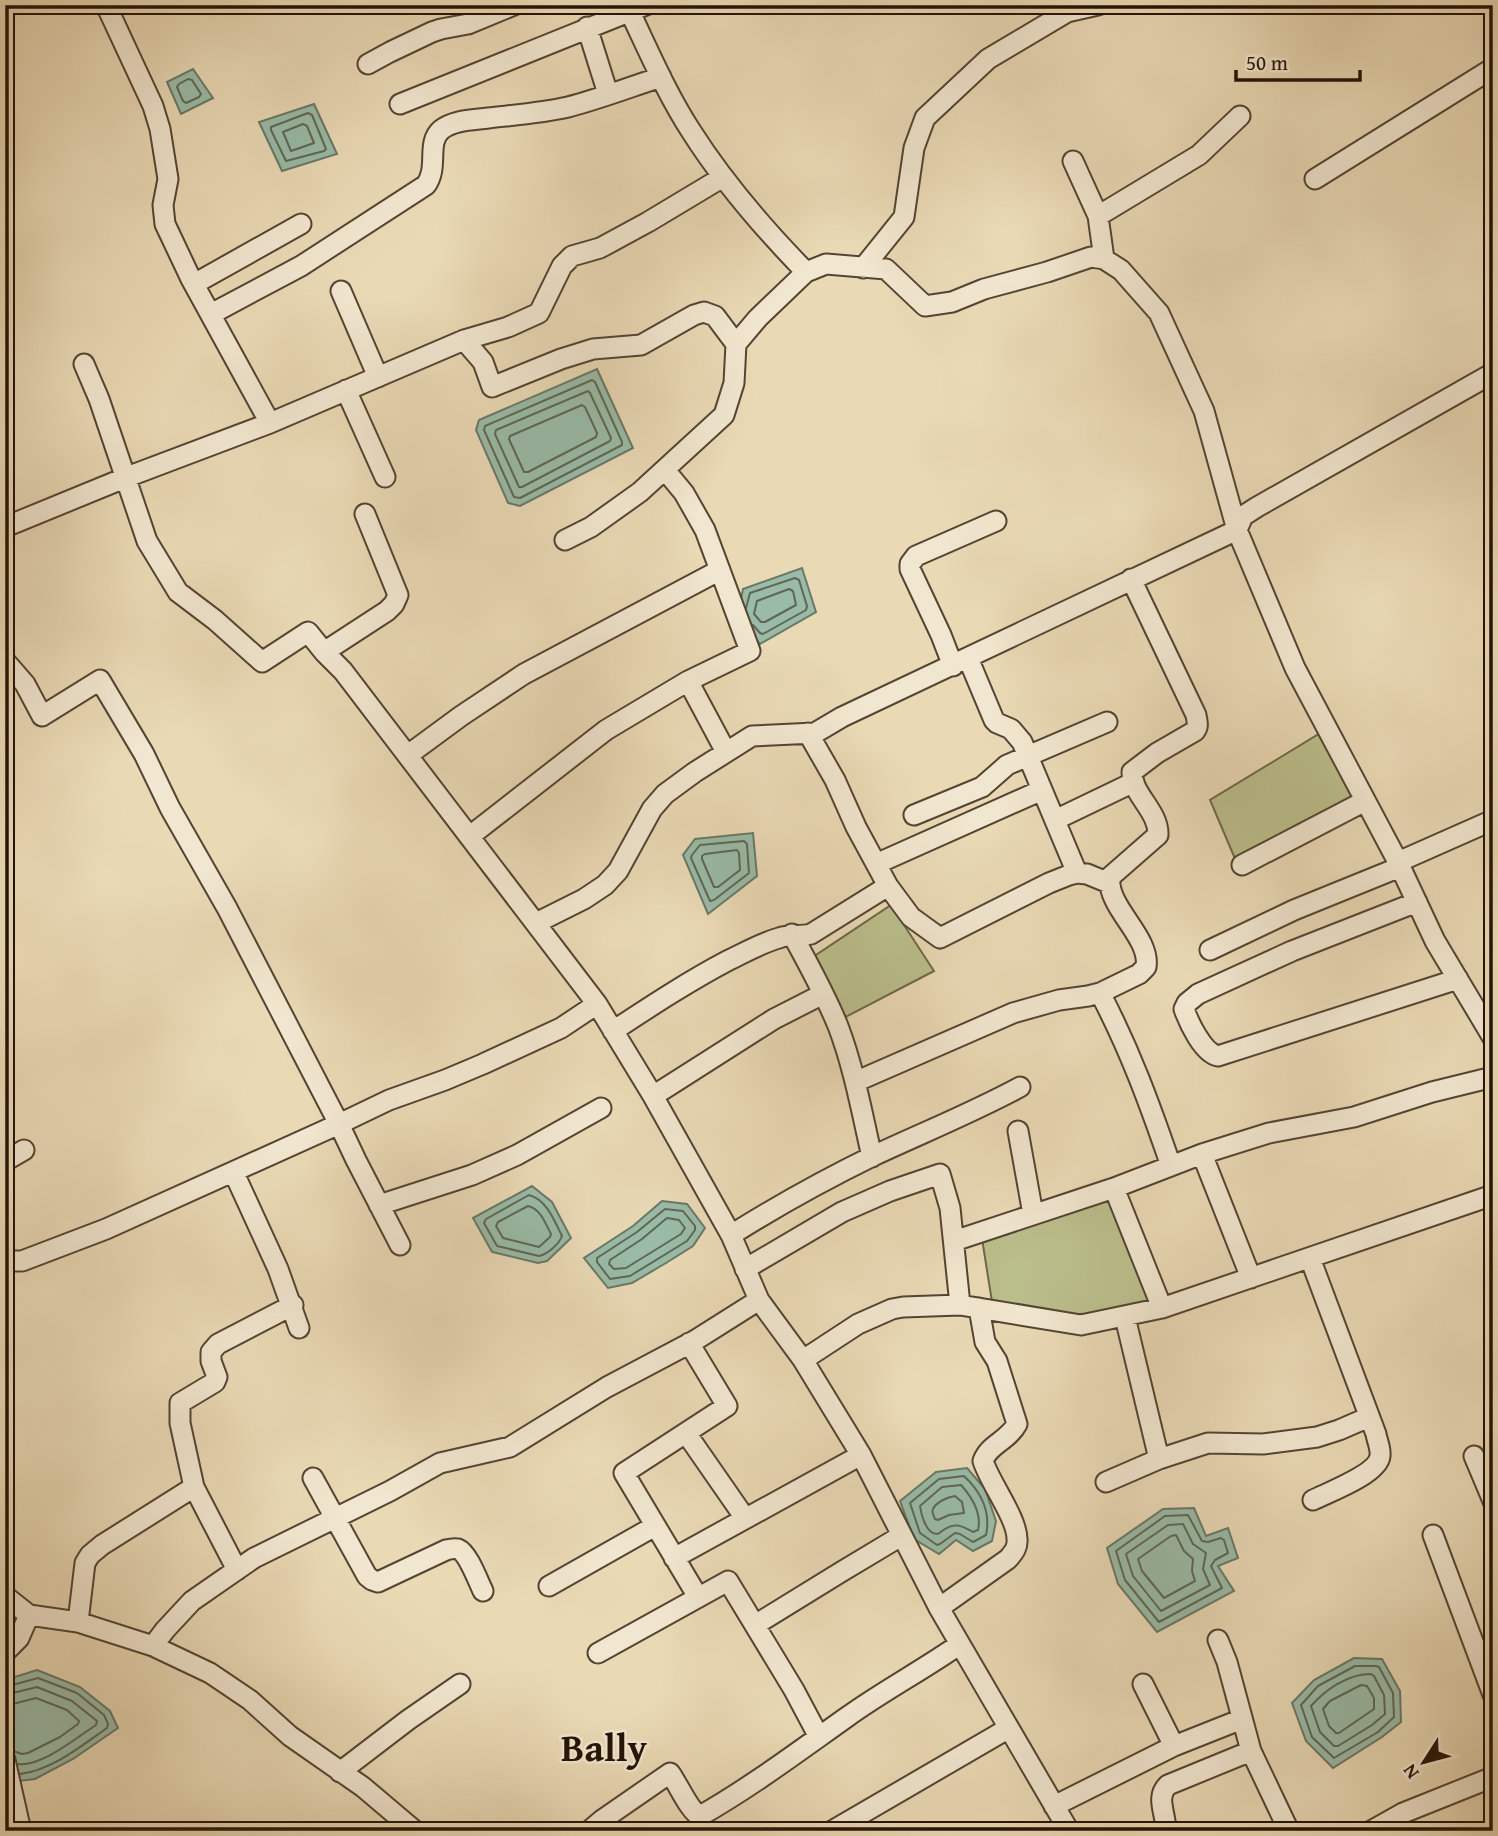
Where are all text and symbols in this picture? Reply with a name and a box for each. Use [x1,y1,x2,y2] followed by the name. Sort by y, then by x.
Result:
[1236,38,1360,82] scale bar
[1246,47,1288,78] text: 50 m
[561,1719,648,1775] district label: Bally
[1390,1728,1460,1798] north arrow
[1395,1758,1425,1785] text: N

